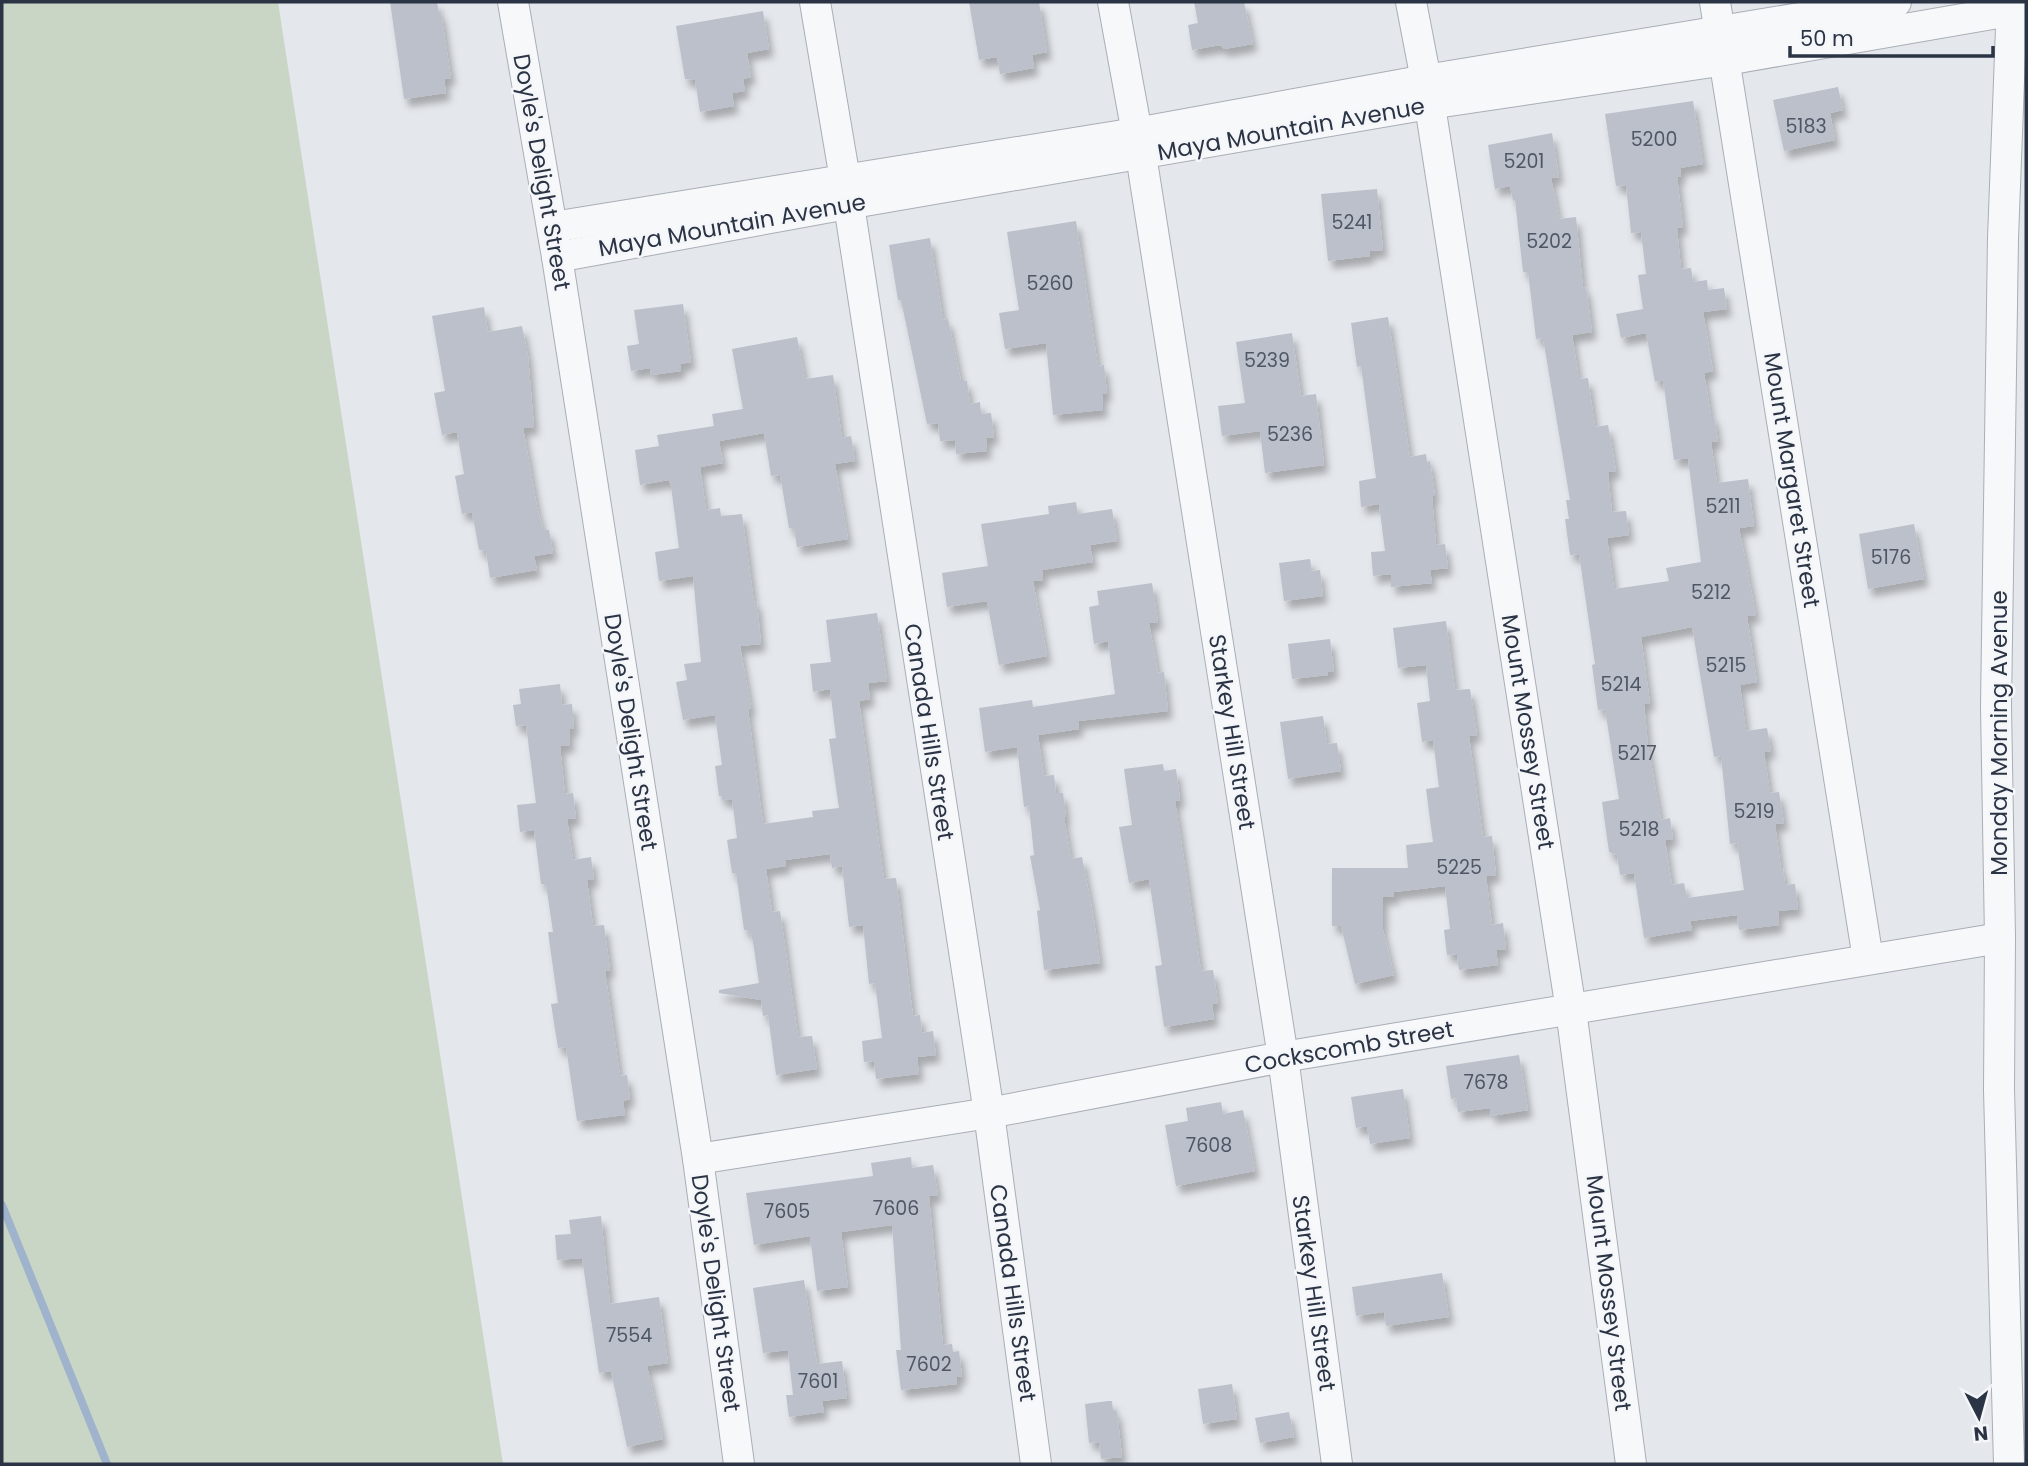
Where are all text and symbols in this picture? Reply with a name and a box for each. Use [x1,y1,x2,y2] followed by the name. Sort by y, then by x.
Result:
[1790,14,1993,58] scale bar
[1800,24,1854,53] text: 50 m
[505,51,579,293] street label: Doyle's Delight Street
[1155,90,1427,168] street label: Maya Mountain Avenue
[1785,113,1827,140] house number: 5183
[1631,126,1677,153] house number: 5200
[1504,148,1544,175] house number: 5201
[596,186,868,264] street label: Maya Mountain Avenue
[1332,209,1372,236] house number: 5241
[1526,228,1572,255] house number: 5202
[1027,270,1073,297] house number: 5260
[1244,347,1290,374] house number: 5239
[1756,350,1828,610] street label: Mount Margaret Street
[1267,421,1313,448] house number: 5236
[1705,493,1741,520] house number: 5211
[1871,544,1911,571] house number: 5176
[1691,579,1731,606] house number: 5212
[1983,590,2015,876] street label: Monday Morning Avenue
[596,611,666,853] street label: Doyle's Delight Street
[1494,612,1562,852] street label: Mount Mossey Street
[896,621,962,843] street label: Canada Hills Street
[1201,632,1263,832] street label: Starkey Hill Street
[1706,652,1746,679] house number: 5215
[1601,671,1641,698] house number: 5214
[1617,740,1657,767] house number: 5217
[1734,798,1774,825] house number: 5219
[1619,816,1659,843] house number: 5218
[1436,854,1482,881] house number: 5225
[1242,1013,1456,1081] street label: Cockscomb Street
[1464,1069,1508,1096] house number: 7678
[1186,1132,1232,1159] house number: 7608
[683,1172,749,1414] street label: Doyle's Delight Street
[1579,1173,1639,1413] street label: Mount Mossey Street
[982,1182,1044,1404] street label: Canada Hills Street
[1284,1193,1344,1393] street label: Starkey Hill Street
[873,1195,919,1222] house number: 7606
[764,1198,810,1225] house number: 7605
[606,1322,652,1349] house number: 7554
[906,1351,952,1378] house number: 7602
[798,1368,838,1395] house number: 7601
[1944,1382,2014,1452] north arrow
[1972,1419,1989,1448] text: N

